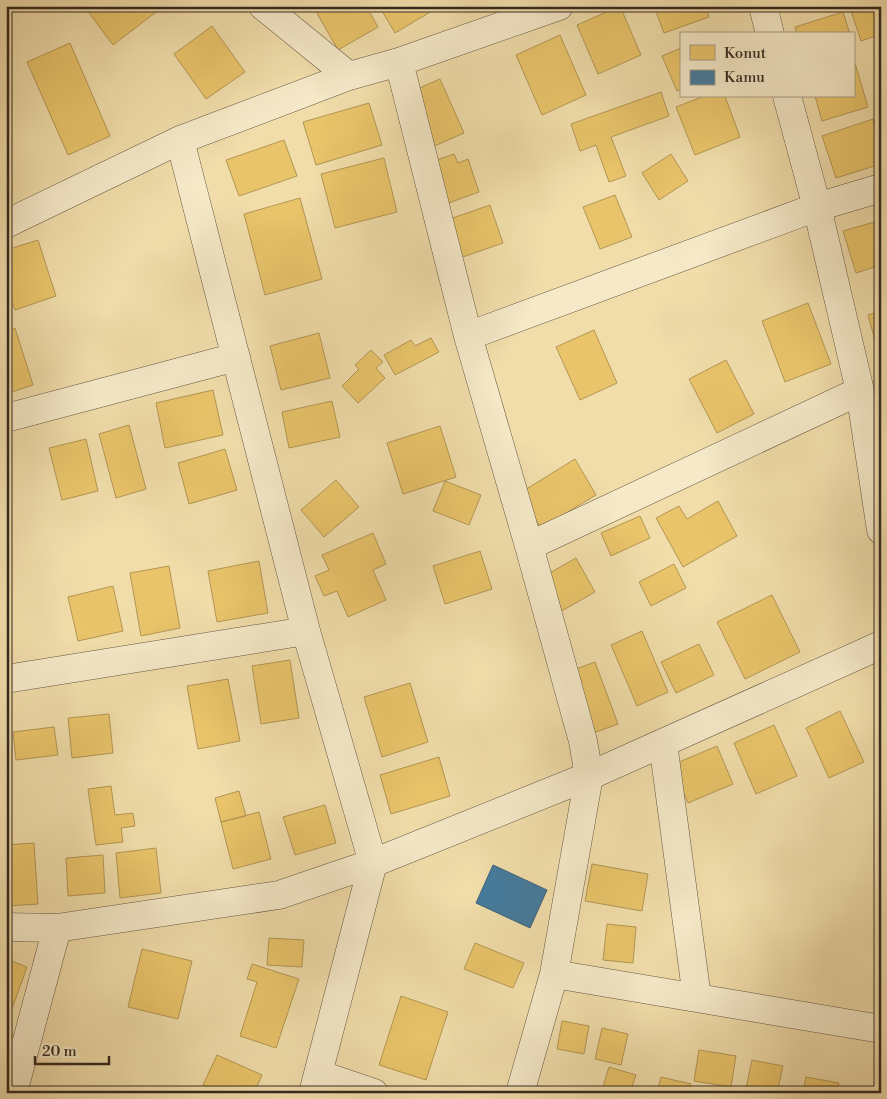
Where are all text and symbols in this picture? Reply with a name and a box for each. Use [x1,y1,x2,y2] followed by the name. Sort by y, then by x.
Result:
[680,32,854,98] legend
[724,44,767,63] text: Konut
[724,68,765,87] text: Kamu
[35,1034,109,1066] scale bar
[42,1042,77,1061] text: 20 m

